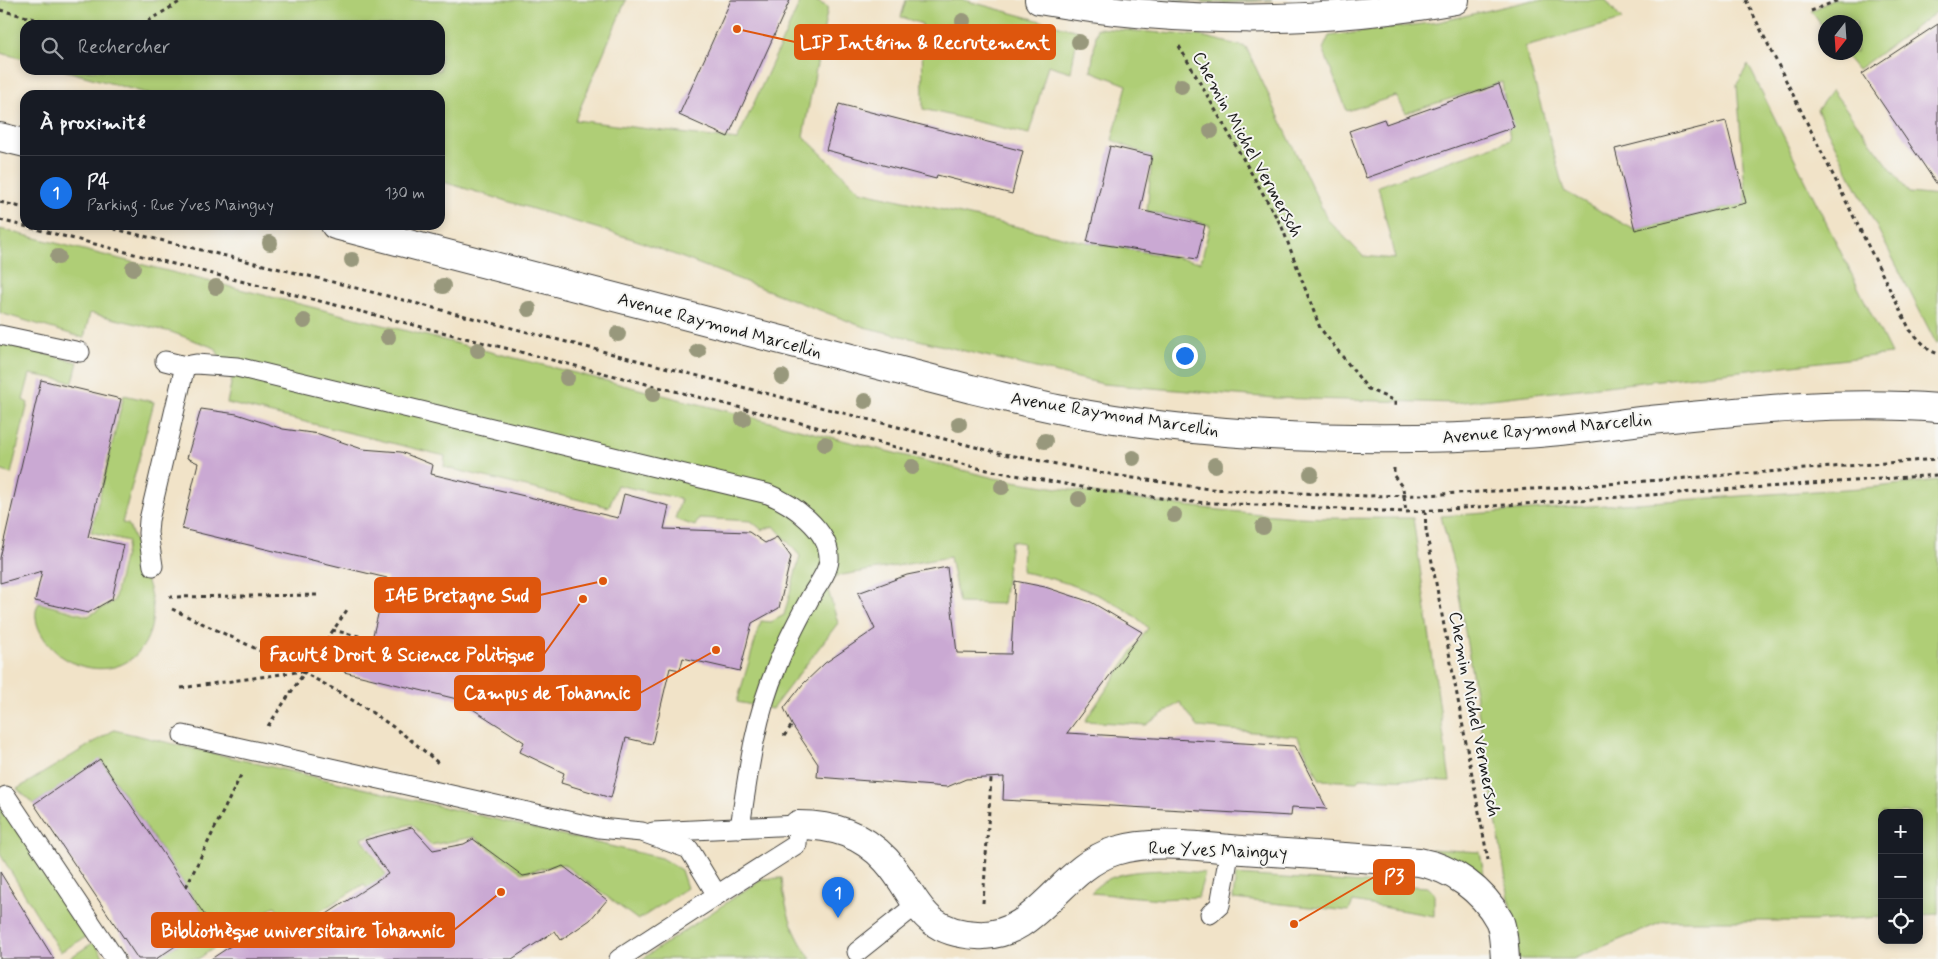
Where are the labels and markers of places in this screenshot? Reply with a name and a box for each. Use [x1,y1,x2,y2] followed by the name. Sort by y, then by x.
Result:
[795,25,1055,59] callout: LIP Intérim & Recrutement
[375,578,540,612] callout: IAE Bretagne Sud
[261,637,544,671] callout: Faculté Droit & Science Politique
[455,676,640,710] callout: Campus de Tohannic
[1374,860,1414,894] callout: P3
[822,877,854,918] pin: 1
[152,913,454,947] callout: Bibliothèque universitaire Tohannic

